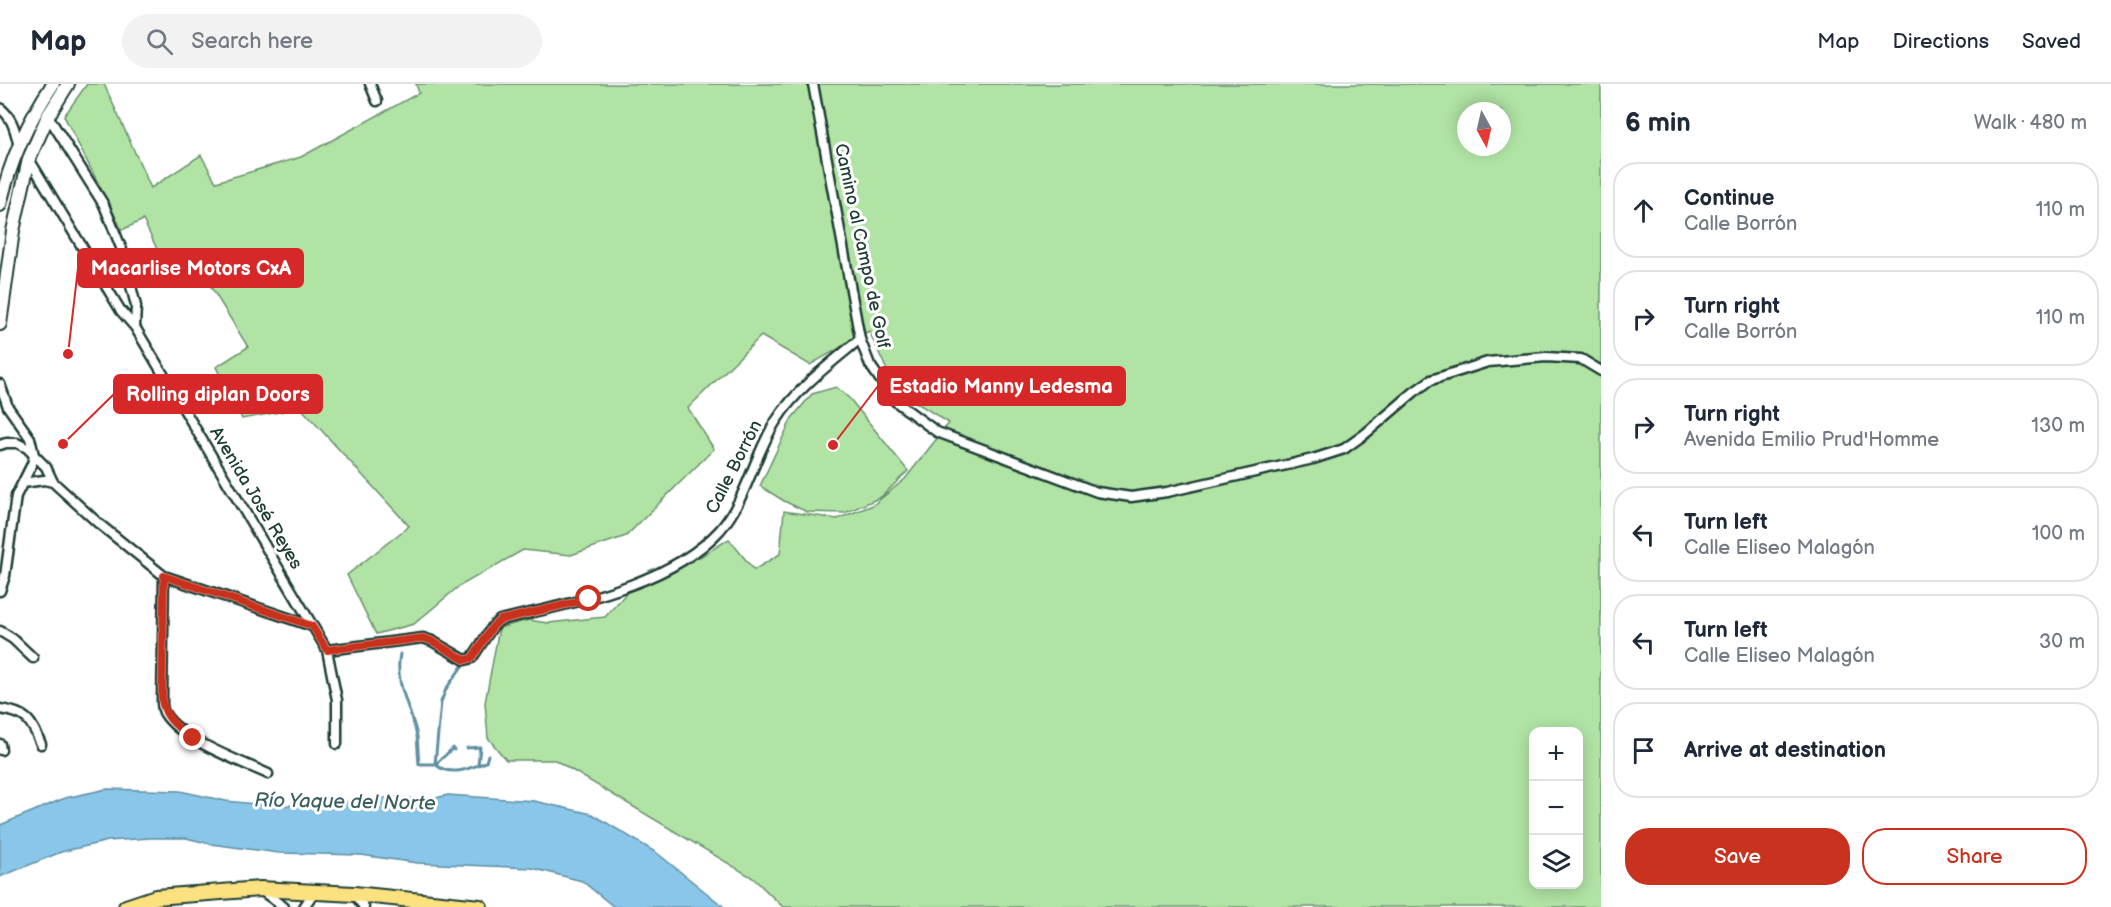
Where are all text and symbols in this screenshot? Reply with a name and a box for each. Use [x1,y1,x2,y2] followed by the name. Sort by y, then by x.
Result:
[122,14,542,68] search box
[30,25,86,58] text: Map
[143,25,176,58] icon: search
[191,28,313,55] text: Search here
[1817,29,1860,54] text: Map
[1893,29,1989,54] text: Directions
[2022,29,2081,54] text: Saved
[1457,102,1511,156] north arrow
[1625,108,1691,139] text: 6 min
[1974,111,2087,135] text: Walk · 480 m
[830,142,894,351] street label: Camino al Campo de Golf
[1684,185,1774,212] text: Continue
[1627,194,1660,227] icon: ahead
[2036,198,2085,222] text: 110 m
[1684,212,1797,236] text: Calle Borrón
[78,249,303,287] callout: Macarlise Motors CxA
[91,257,292,281] text: Macarlise Motors CxA
[1684,293,1780,320] text: Turn right
[1627,302,1660,335] icon: right
[2036,306,2085,330] text: 110 m
[1684,320,1797,344] text: Calle Borrón
[878,367,1125,405] callout: Estadio Manny Ledesma
[114,375,322,413] callout: Rolling diplan Doors
[889,375,1113,399] text: Estadio Manny Ledesma
[126,383,310,407] text: Rolling diplan Doors
[1684,401,1780,428] text: Turn right
[1627,410,1660,443] icon: right
[2031,414,2085,438] text: 130 m
[701,417,767,517] street label: Calle Borrón
[205,423,307,573] street label: Avenida José Reyes
[1684,428,1939,452] text: Avenida Emilio Prud'Homme
[1684,509,1768,536] text: Turn left
[1627,518,1660,551] icon: left
[2032,522,2085,546] text: 100 m
[1684,536,1875,560] text: Calle Eliseo Malagón
[575,585,601,611] route start
[1684,617,1768,644] text: Turn left
[1627,626,1660,659] icon: left
[2039,630,2085,654] text: 30 m
[1684,644,1875,668] text: Calle Eliseo Malagón
[179,724,205,750] route end
[1529,727,1583,889] map controls
[1529,727,1583,781] button: +
[1627,734,1660,767] icon: arrive
[1684,737,1886,764] text: Arrive at destination
[1529,781,1583,835] button: −
[254,788,436,816] water label: Río Yaque del Norte
[1625,828,1850,885] button: Save
[1862,828,2087,885] button: Share
[1529,835,1583,889] button: layers

